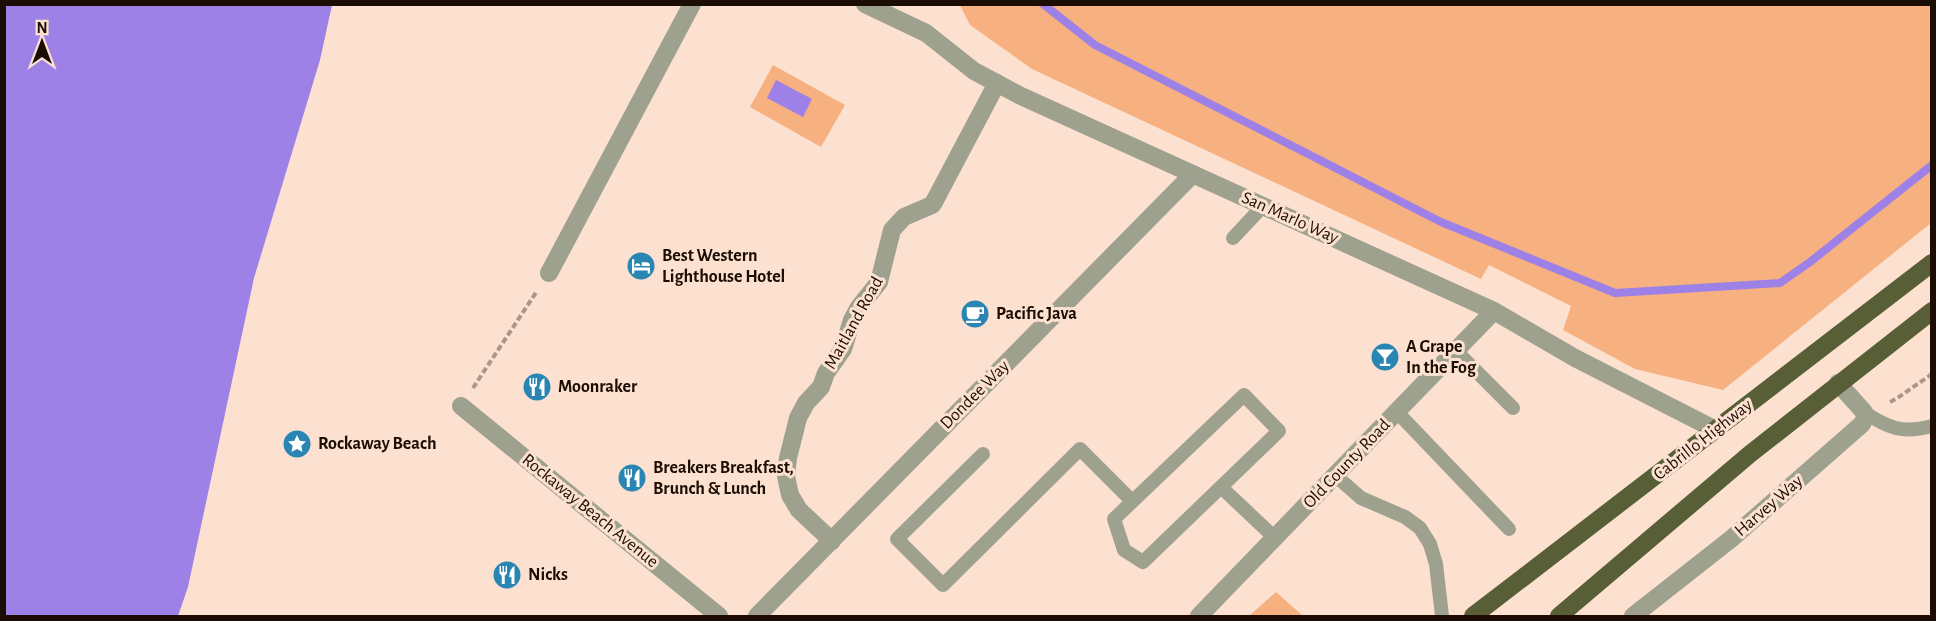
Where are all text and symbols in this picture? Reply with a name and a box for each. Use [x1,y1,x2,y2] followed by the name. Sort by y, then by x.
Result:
[12,12,72,72] north arrow
[36,20,48,36] text: N
[1239,189,1341,247] street label: San Marlo Way
[662,247,785,286] place label: Best Western Lighthouse Hotel
[625,250,657,282] hotel icon: Best Western Lighthouse Hotel
[821,274,887,372] street label: Maitland Road
[959,298,991,330] cafe icon: Pacific Java
[996,305,1077,323] place label: Pacific Java
[1406,338,1477,377] place label: A Grape In the Fog
[1369,341,1401,373] bar icon: A Grape In the Fog
[937,357,1013,433] street label: Dondee Way
[521,371,553,403] restaurant icon: Moonraker
[558,378,638,396] place label: Moonraker
[1650,396,1756,484] street label: Cabrillo Highway
[1300,416,1394,512] street label: Old County Road
[281,428,313,460] place icon: Rockaway Beach
[318,435,436,453] place label: Rockaway Beach
[518,451,662,571] street label: Rockaway Beach Avenue
[653,459,794,498] place label: Breakers Breakfast, Brunch & Lunch
[616,462,648,494] restaurant icon: Breakers Breakfast, Brunch & Lunch
[1732,472,1807,540] street label: Harvey Way
[491,559,523,591] restaurant icon: Nicks
[528,566,568,584] place label: Nicks

